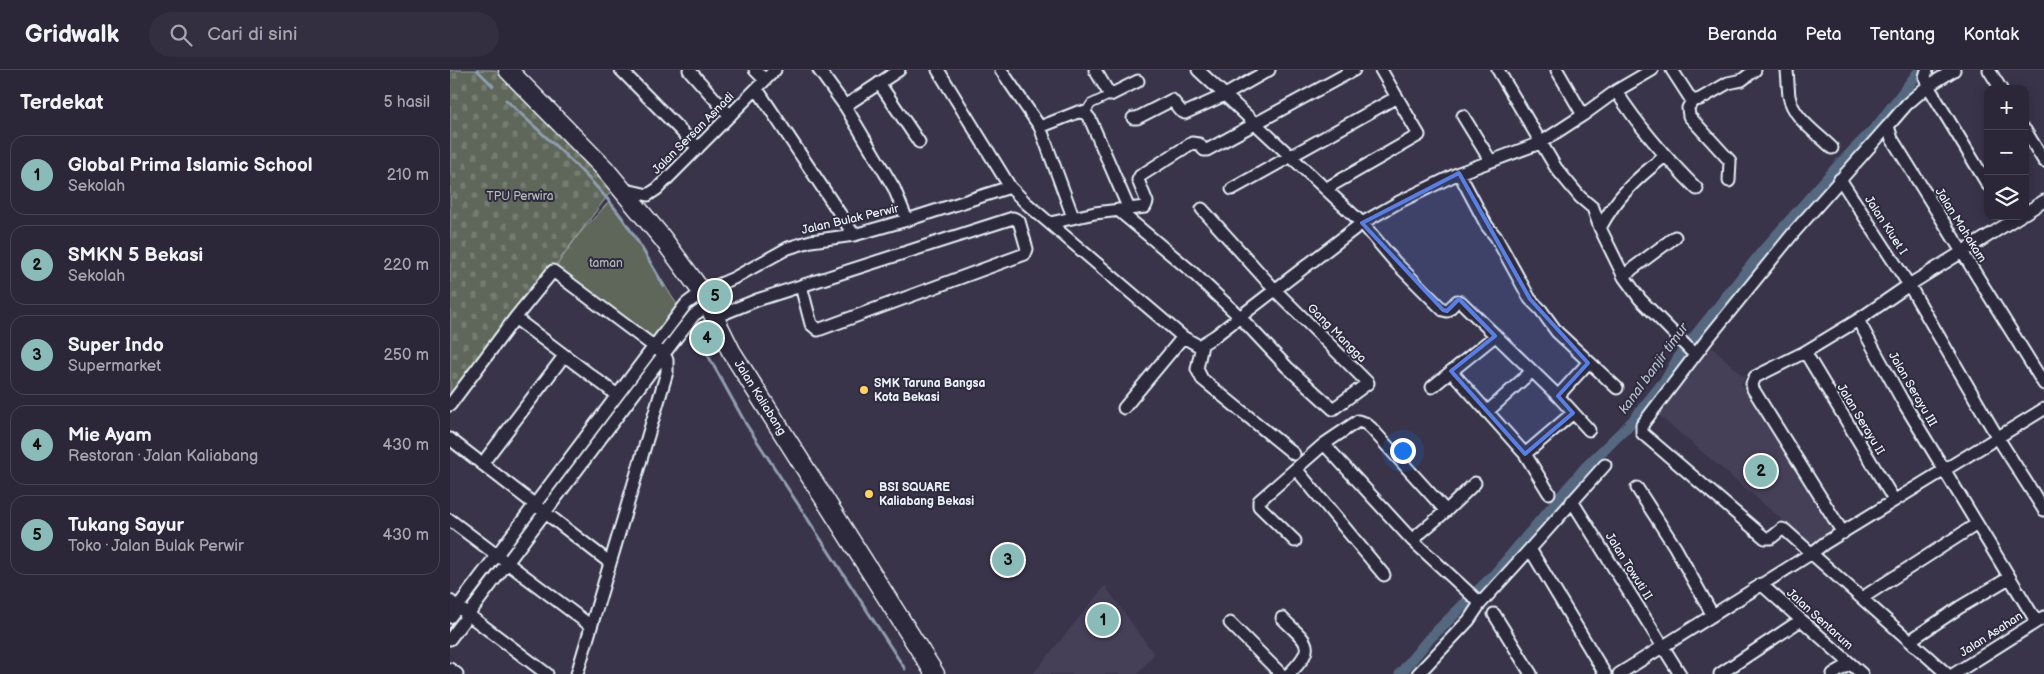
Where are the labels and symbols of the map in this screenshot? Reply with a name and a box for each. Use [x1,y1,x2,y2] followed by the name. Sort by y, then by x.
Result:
[649,89,737,177] street label: Jalan Sersan Asnadi
[1932,185,1990,265] street label: Jalan Mahakam
[486,189,554,204] park label: TPU Perwira
[1861,193,1910,258] street label: Jalan Kluet I
[800,201,901,238] street label: Jalan Bulak Perwir
[589,256,623,271] park label: taman
[699,277,731,315] pin: 5
[1304,301,1369,366] street label: Gang Mangga
[691,319,723,357] pin: 4
[1615,319,1693,417] water label: kanal banjir timur
[1885,349,1940,429] street label: Jalan Serayu III
[731,357,789,438] street label: Jalan Kaliabang
[874,376,986,405] place label: SMK Taruna Bangsa Kota Bekasi
[1834,381,1888,458] street label: Jalan Serayu II
[858,384,870,396] marker: SMK Taruna Bangsa Kota Bekasi
[1390,438,1416,464] your location
[1745,452,1777,490] pin: 2
[879,480,974,509] place label: BSI SQUARE Kaliabang Bekasi
[863,488,875,500] marker: BSI SQUARE Kaliabang Bekasi
[1602,530,1655,603] street label: Jalan Towuti II
[992,541,1024,579] pin: 3
[1783,586,1856,653] street label: Jalan Sentarum
[1087,601,1119,639] pin: 1
[1957,608,2026,660] street label: Jalan Asahan

